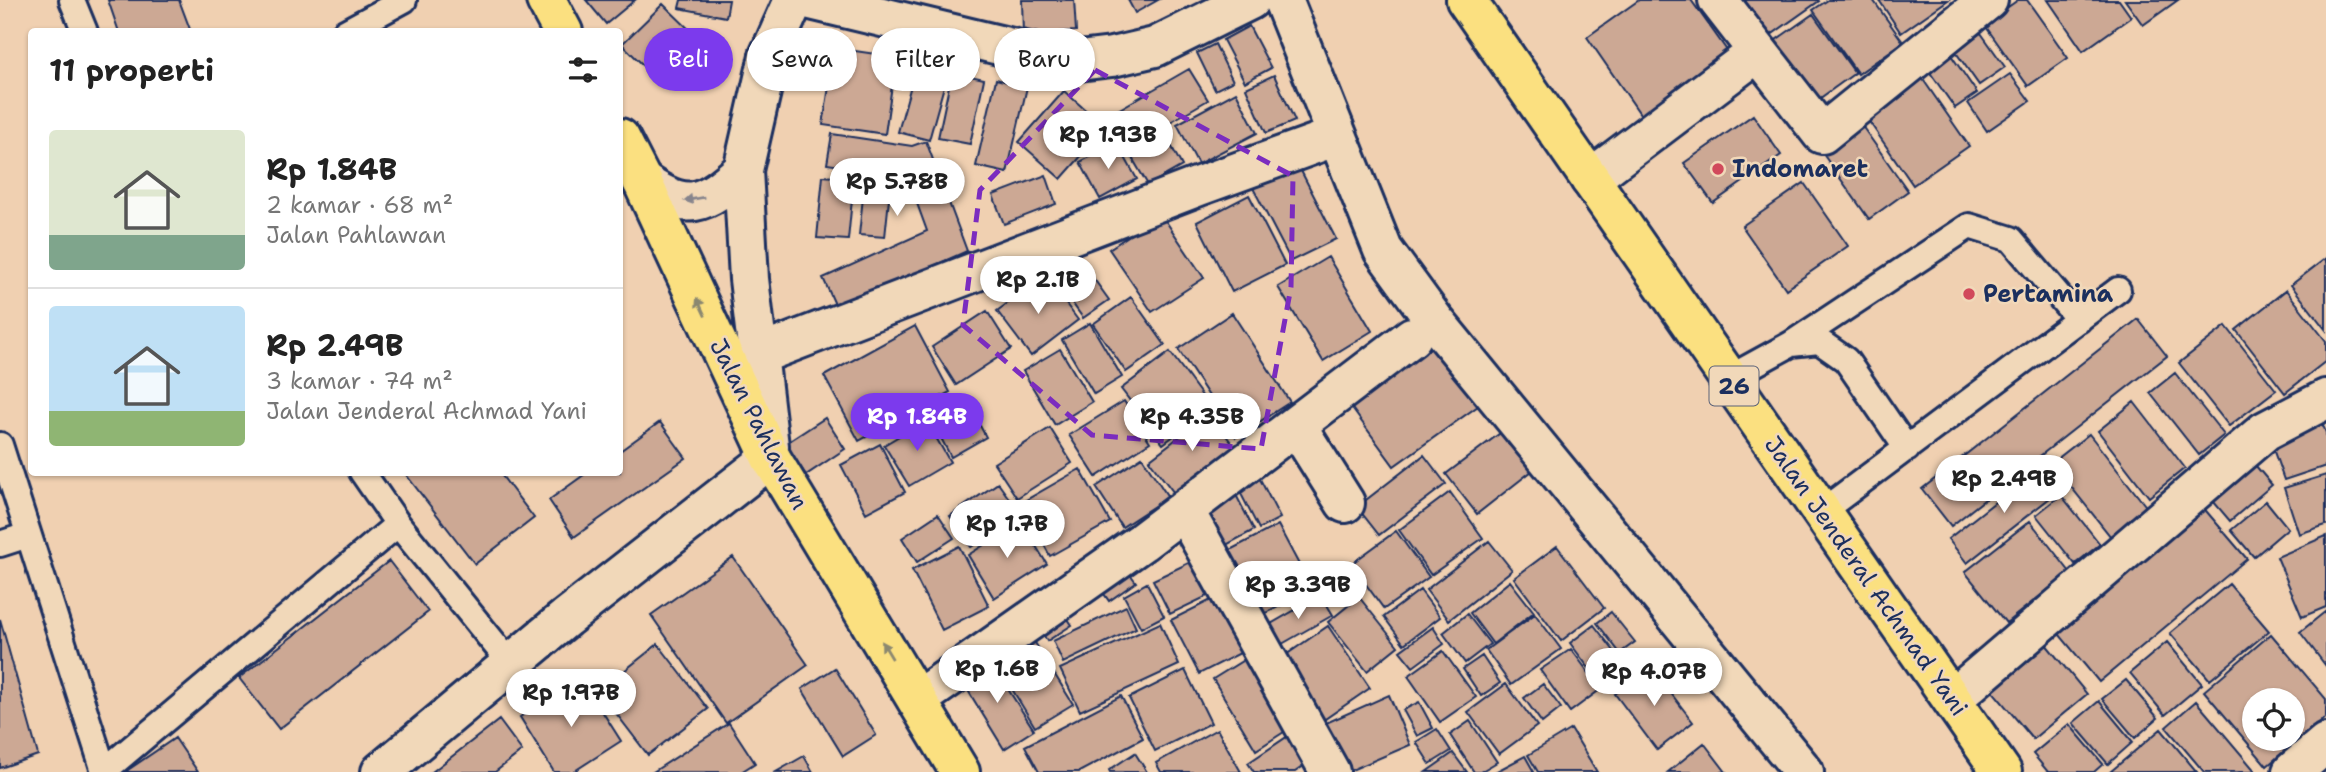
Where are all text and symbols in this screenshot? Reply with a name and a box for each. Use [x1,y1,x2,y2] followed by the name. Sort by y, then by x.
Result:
[644,28,733,91] chip: Beli
[747,28,857,91] chip: Sewa
[871,28,980,91] chip: Filter
[994,28,1095,91] chip: Baru
[49,50,214,91] text: 11 properti
[564,51,602,89] icon: filters
[1036,111,1180,171] pin: Rp 1.93B
[1059,119,1157,149] text: Rp 1.93B
[266,149,397,190] text: Rp 1.84B
[1732,153,1869,185] place label: Indomaret
[105,158,189,242] icon: home
[825,158,969,218] pin: Rp 5.78B
[1710,161,1726,177] marker: Indomaret
[846,166,948,196] text: Rp 5.78B
[266,190,453,220] text: 2 kamar · 68 m²
[683,194,705,205] one-way arrow
[266,220,446,250] text: Jalan Pahlawan
[973,256,1103,316] pin: Rp 2.1B
[996,264,1080,294] text: Rp 2.1B
[1983,278,2114,310] place label: Pertamina
[1961,286,1977,302] marker: Pertamina
[695,297,706,318] one-way arrow
[266,325,404,366] text: Rp 2.49B
[702,333,816,515] street label: Jalan Pahlawan
[105,334,189,418] icon: home
[266,366,453,396] text: 3 kamar · 74 m²
[1710,366,1758,406] road number: 26
[845,393,989,453] pin: Rp 1.84B
[1120,393,1264,453] pin: Rp 4.35B
[266,396,587,426] text: Jalan Jenderal Achmad Yani
[867,401,967,431] text: Rp 1.84B
[1140,401,1244,431] text: Rp 4.35B
[1757,430,1975,722] street label: Jalan Jenderal Achmad Yani
[1932,456,2076,515] pin: Rp 2.49B
[1951,463,2057,493] text: Rp 2.49B
[942,500,1072,560] pin: Rp 1.7B
[966,508,1048,538] text: Rp 1.7B
[1226,562,1370,621] pin: Rp 3.39B
[1245,569,1351,599] text: Rp 3.39B
[880,641,893,660] one-way arrow
[932,646,1062,705] pin: Rp 1.6B
[1582,648,1726,708] pin: Rp 4.07B
[955,653,1039,683] text: Rp 1.6B
[1601,656,1707,686] text: Rp 4.07B
[499,670,643,729] pin: Rp 1.97B
[522,677,620,707] text: Rp 1.97B
[2242,688,2305,751] map controls
[2242,688,2305,751] button: locate

